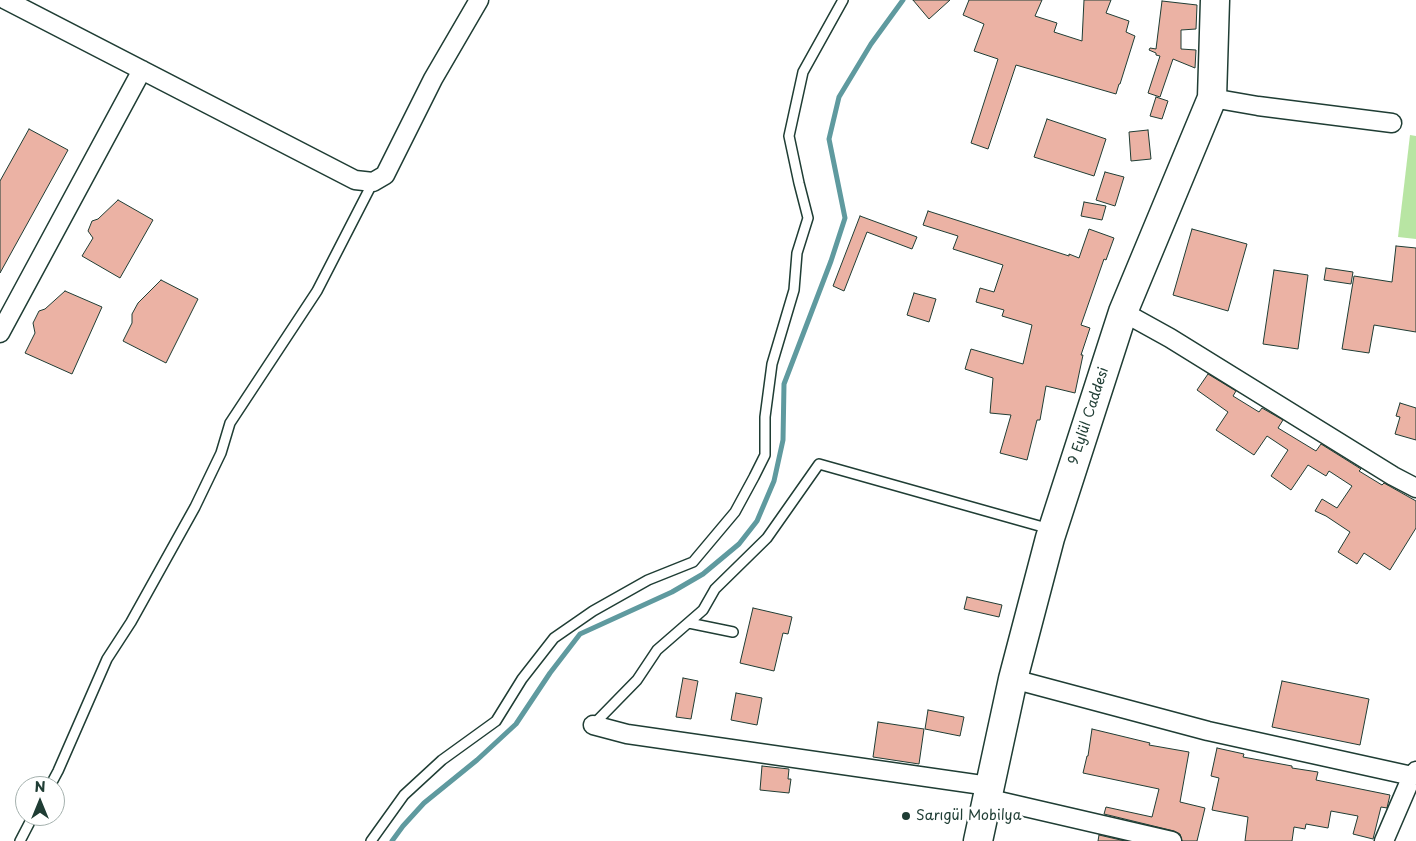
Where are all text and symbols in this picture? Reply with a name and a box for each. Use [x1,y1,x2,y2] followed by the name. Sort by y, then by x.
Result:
[1065,365,1113,467] street label: 9 Eylül Caddesi
[15,776,65,826] north arrow
[34,776,46,797] text: N
[916,808,1021,824] place label: Sarıgül Mobilya
[900,810,912,822] marker: Sarıgül Mobilya

